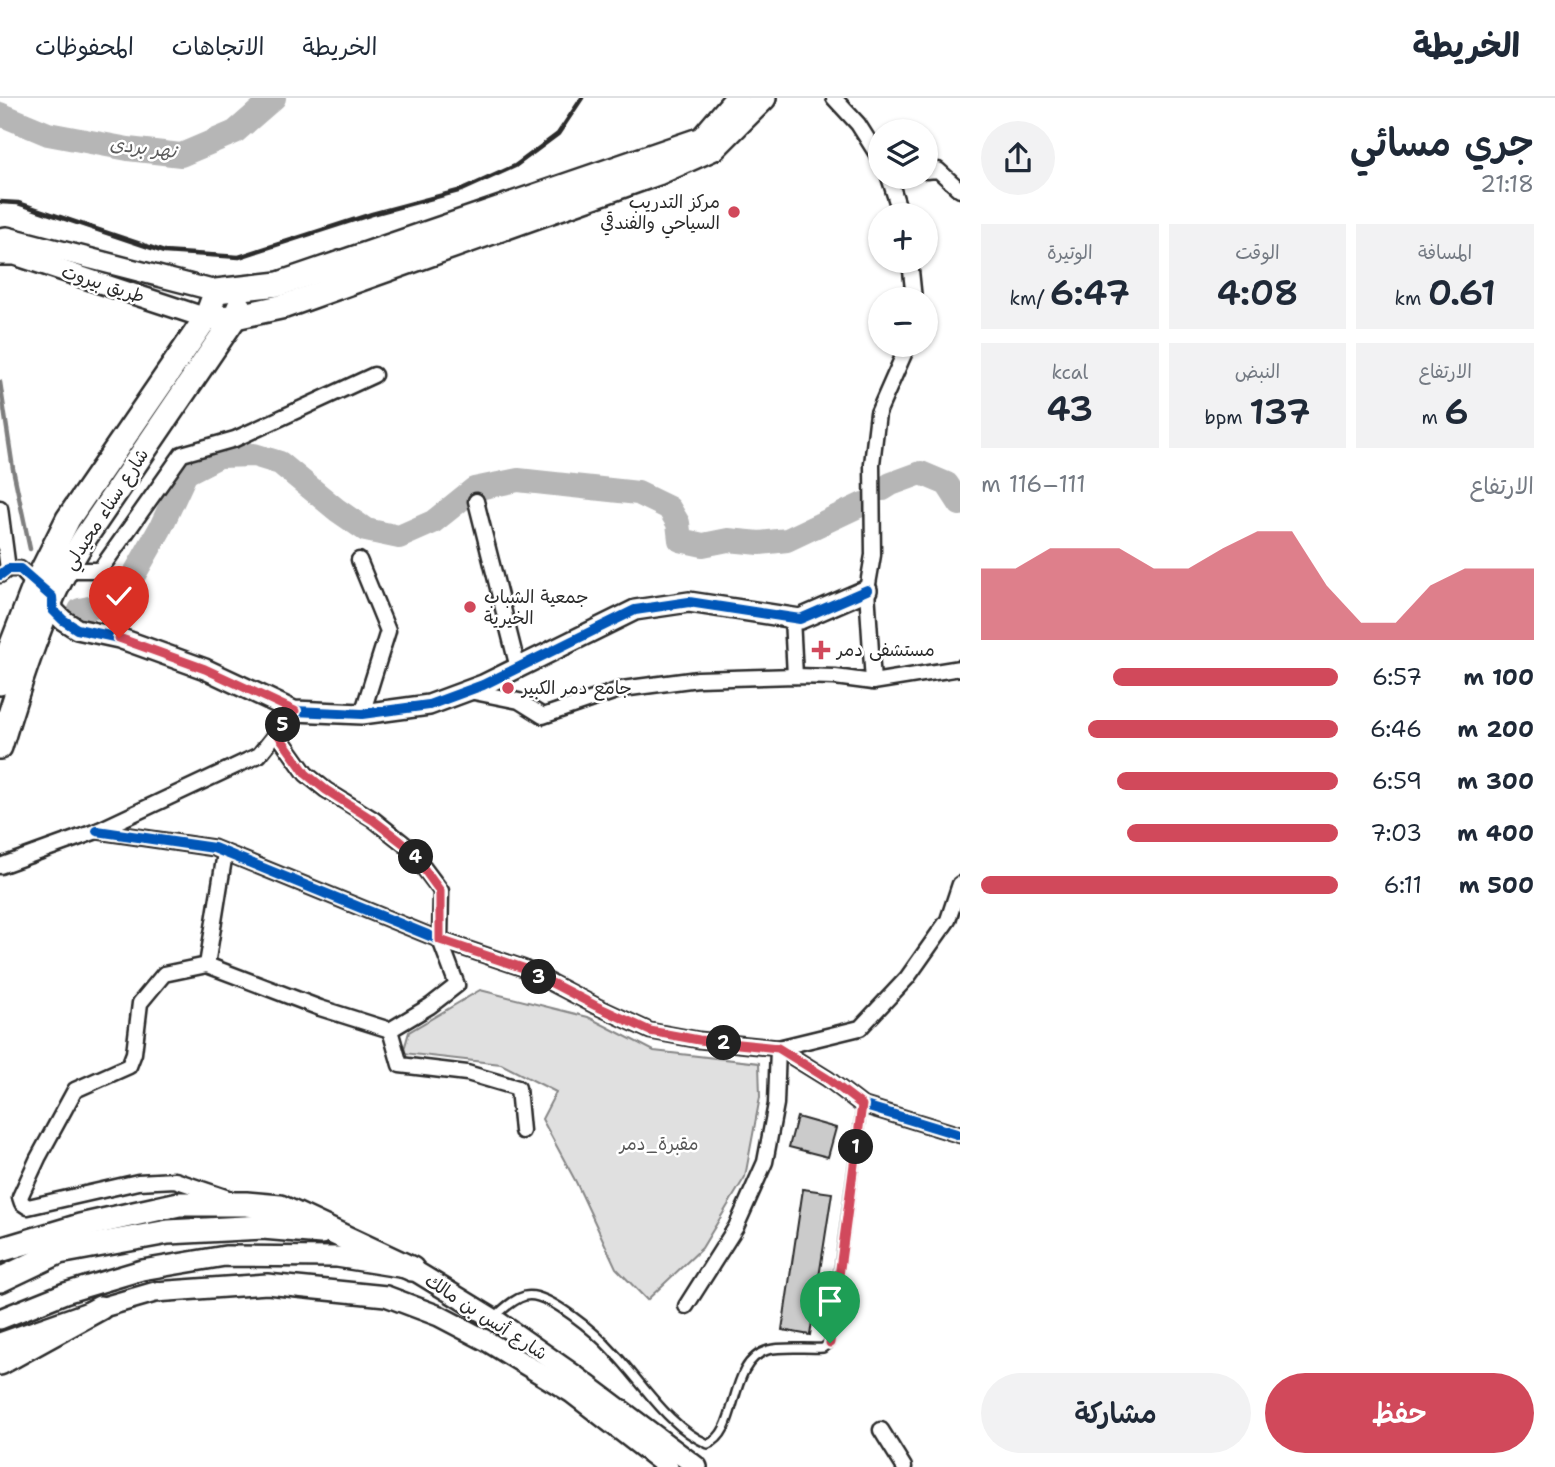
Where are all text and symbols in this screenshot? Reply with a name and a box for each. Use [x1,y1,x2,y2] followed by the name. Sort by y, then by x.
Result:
[1413,23,1520,68] text: الخريطة
[35,31,134,63] text: المحفوظات
[172,31,265,63] text: الاتجاهات
[303,31,377,63] text: الخريطة
[1350,117,1534,168] text: جري مسائي
[868,119,938,357] map controls
[868,119,938,189] button: layers
[981,121,1055,195] button: share
[108,131,180,164] water label: نهر بردى
[1480,169,1534,199] text: 21:18
[600,190,720,239] place label: مركز التدريب السياحي والفندقي
[868,203,938,273] button: +
[726,204,742,220] marker: مركز التدريب السياحي والفندقي
[1047,240,1093,265] text: الوتيرة
[1235,240,1280,265] text: الوقت
[1418,240,1472,265] text: المسافة
[58,259,148,309] street label: طريق بيروت
[1050,269,1130,316] text: 6:47
[1217,269,1298,316] text: 4:08
[1428,269,1496,316] text: 0.61
[1010,286,1050,311] text: /km
[1394,286,1428,311] text: km
[868,287,938,357] button: −
[1235,359,1280,384] text: النبض
[1419,359,1472,384] text: الارتفاع
[1051,360,1088,385] text: kcal
[1046,385,1093,432] text: 43
[1249,388,1311,435] text: 137
[1444,388,1469,435] text: 6
[1204,405,1249,430] text: bpm
[1421,405,1444,430] text: m
[58,444,158,576] street label: شارع سناء محيدلي
[981,469,1086,499] text: 111–116 m
[1470,471,1534,501] text: الارتفاع
[89,566,149,638] pin
[100,577,138,615] icon: check
[484,585,589,630] place label: جمعية الشباب الخيرية
[462,599,478,615] marker: جمعية الشباب الخيرية
[835,638,935,662] place label: مستشفى دمر
[811,640,831,660] marker: مستشفى دمر
[1372,662,1422,692] text: 6:57
[1463,662,1534,692] text: 100 m
[520,676,632,701] place label: جامع دمر الكبير
[500,680,516,696] marker: جامع دمر الكبير
[266,708,300,742] pin: 5
[277,712,288,737] text: 5
[1370,714,1422,744] text: 6:46
[1457,714,1534,744] text: 200 m
[1372,766,1422,796] text: 6:59
[1457,766,1534,796] text: 300 m
[1370,818,1422,848] text: 7:03
[1457,818,1534,848] text: 400 m
[398,840,434,874] pin: 4
[409,844,422,869] text: 4
[1384,870,1422,900] text: 6:11
[1459,870,1534,900] text: 500 m
[522,960,556,994] pin: 3
[532,964,545,989] text: 3
[706,1026,742,1060] pin: 2
[717,1030,730,1055] text: 2
[838,1130,874,1164] pin: 1
[618,1132,698,1156] park label: مقبرة_دمر
[851,1134,860,1159] text: 1
[420,1268,552,1366] street label: شارع أنس بن مالك
[800,1271,860,1343] pin
[811,1282,849,1320] icon: arrive
[981,1373,1251,1453] button: مشاركة
[1265,1373,1534,1453] button: حفظ

